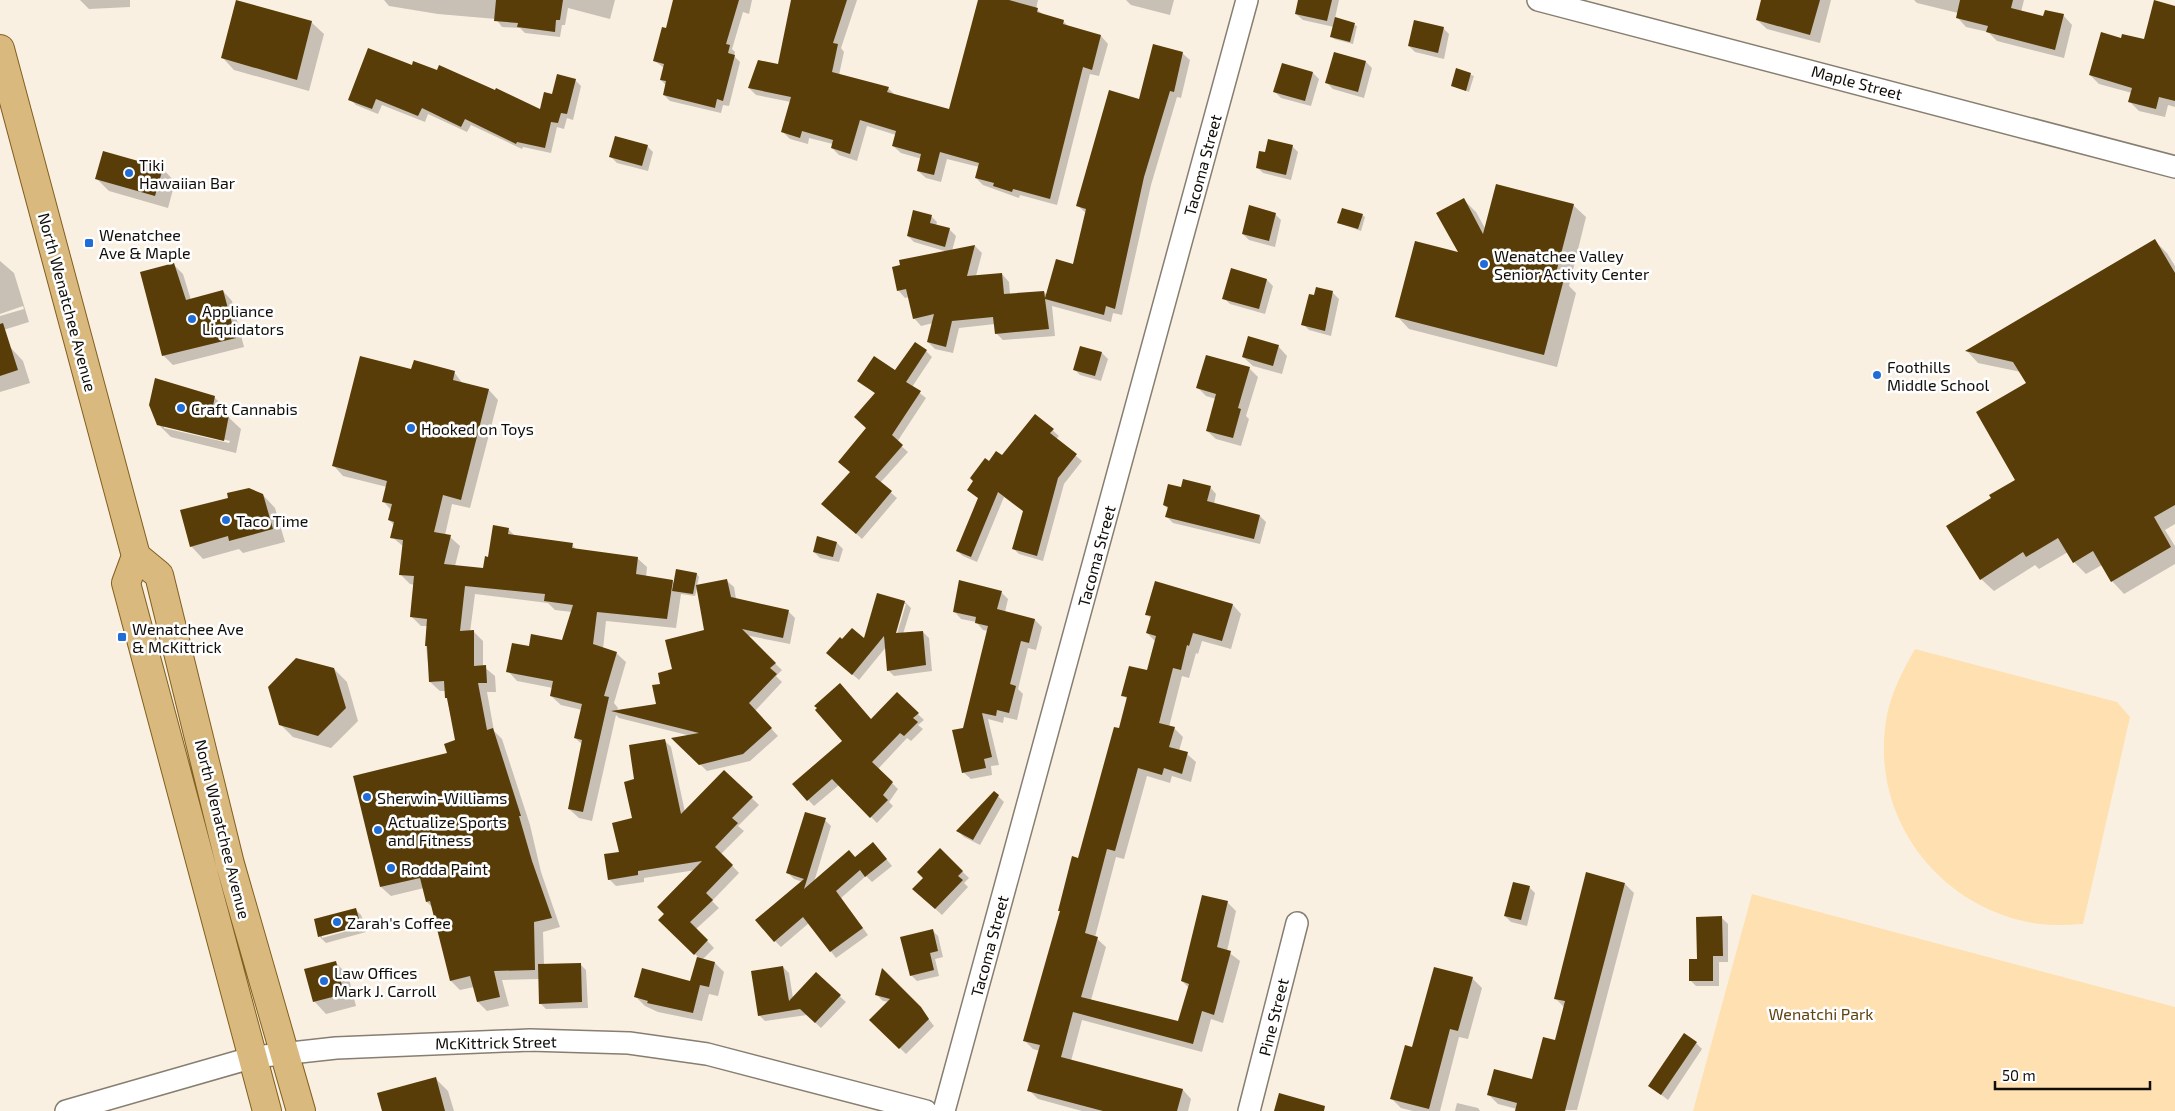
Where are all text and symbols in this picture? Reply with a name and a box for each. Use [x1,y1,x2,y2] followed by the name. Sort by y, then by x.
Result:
[1809,61,1905,103] street label: Maple Street
[1179,112,1225,218] street label: Tacoma Street
[139,155,236,192] place label: Tiki Hawaiian Bar
[123,167,135,179] marker: Tiki Hawaiian Bar
[35,211,101,393] street label: North Wenatchee Avenue
[99,225,191,262] place label: Wenatchee Ave & Maple
[83,237,95,249] marker: Wenatchee Ave & Maple
[1494,246,1650,283] place label: Wenatchee Valley Senior Activity Center
[1478,258,1490,270] marker: Wenatchee Valley Senior Activity Center
[202,301,284,338] place label: Appliance Liquidators
[186,313,198,325] marker: Appliance Liquidators
[1887,357,1990,394] place label: Foothills Middle School
[1871,369,1883,381] marker: Foothills Middle School
[191,399,298,418] place label: Craft Cannabis
[175,402,187,414] marker: Craft Cannabis
[421,419,534,438] place label: Hooked on Toys
[405,422,417,434] marker: Hooked on Toys
[1073,503,1119,609] street label: Tacoma Street
[236,511,308,530] place label: Taco Time
[220,514,232,526] marker: Taco Time
[132,619,244,656] place label: Wenatchee Ave & McKittrick
[116,631,128,643] marker: Wenatchee Ave & McKittrick
[191,737,255,921] street label: North Wenatchee Avenue
[377,788,507,807] place label: Sherwin-Williams
[361,791,373,803] marker: Sherwin-Williams
[388,812,507,849] place label: Actualize Sports and Fitness
[372,824,384,836] marker: Actualize Sports and Fitness
[401,859,488,878] place label: Rodda Paint
[385,862,397,874] marker: Rodda Paint
[966,893,1012,999] street label: Tacoma Street
[347,913,451,932] place label: Zarah's Coffee
[331,916,343,928] marker: Zarah's Coffee
[334,963,437,1000] place label: Law Offices Mark J. Carroll
[318,975,330,987] marker: Law Offices Mark J. Carroll
[1254,976,1292,1058] street label: Pine Street
[1768,1004,1874,1023] park label: Wenatchi Park
[435,1031,557,1053] street label: McKittrick Street
[1995,1058,2150,1090] scale bar
[2002,1066,2036,1084] text: 50 m

